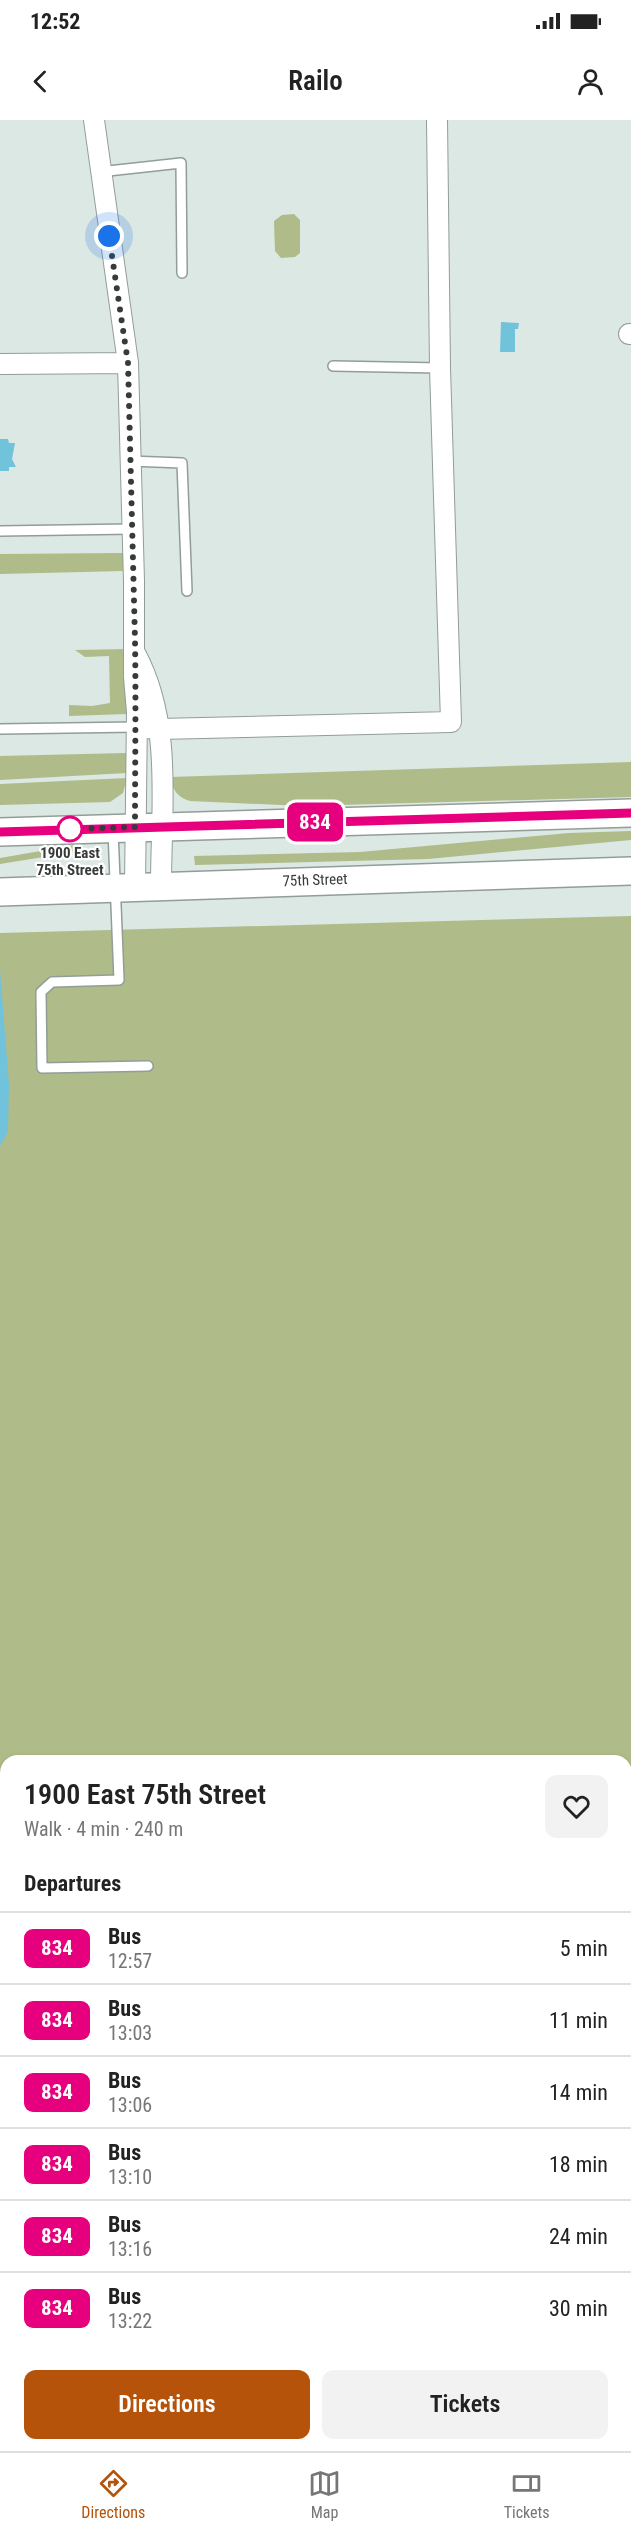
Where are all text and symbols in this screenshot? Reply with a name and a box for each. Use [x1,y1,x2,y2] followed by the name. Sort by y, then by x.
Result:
[30,9,81,34] text: 12:52
[24,65,57,98] icon: back
[288,65,343,97] text: Railo
[574,65,607,98] icon: person
[94,221,124,251] your location
[280,802,350,842] line badge: 834
[299,810,331,834] text: 834
[57,816,83,842] marker: 1900 East 75th Street
[36,844,104,879] place label: 1900 East 75th Street
[282,870,348,890] street label: 75th Street
[545,1775,608,1838] button: heart
[24,1778,266,1811] text: 1900 East 75th Street
[24,1817,183,1841] text: Walk · 4 min · 240 m
[24,1871,121,1896] text: Departures
[108,1924,141,1949] text: Bus
[41,1936,73,1960] text: 834
[560,1936,608,1961] text: 5 min
[108,1949,152,1973] text: 12:57
[108,1996,141,2021] text: Bus
[41,2008,73,2032] text: 834
[549,2008,608,2033] text: 11 min
[108,2021,152,2045] text: 13:03
[108,2068,141,2093] text: Bus
[41,2080,73,2104] text: 834
[549,2080,608,2105] text: 14 min
[108,2093,152,2117] text: 13:06
[108,2140,141,2165] text: Bus
[41,2152,73,2176] text: 834
[549,2152,608,2177] text: 18 min
[108,2165,152,2189] text: 13:10
[108,2212,141,2237] text: Bus
[41,2224,73,2248] text: 834
[549,2224,608,2249] text: 24 min
[108,2237,152,2261] text: 13:16
[108,2284,141,2309] text: Bus
[41,2296,73,2320] text: 834
[549,2296,608,2321] text: 30 min
[108,2309,152,2333] text: 13:22
[24,2370,310,2439] button: Directions
[322,2370,608,2439] button: Tickets
[81,2467,145,2522] tab: Directions
[308,2467,341,2522] tab: Map
[504,2467,550,2522] tab: Tickets

